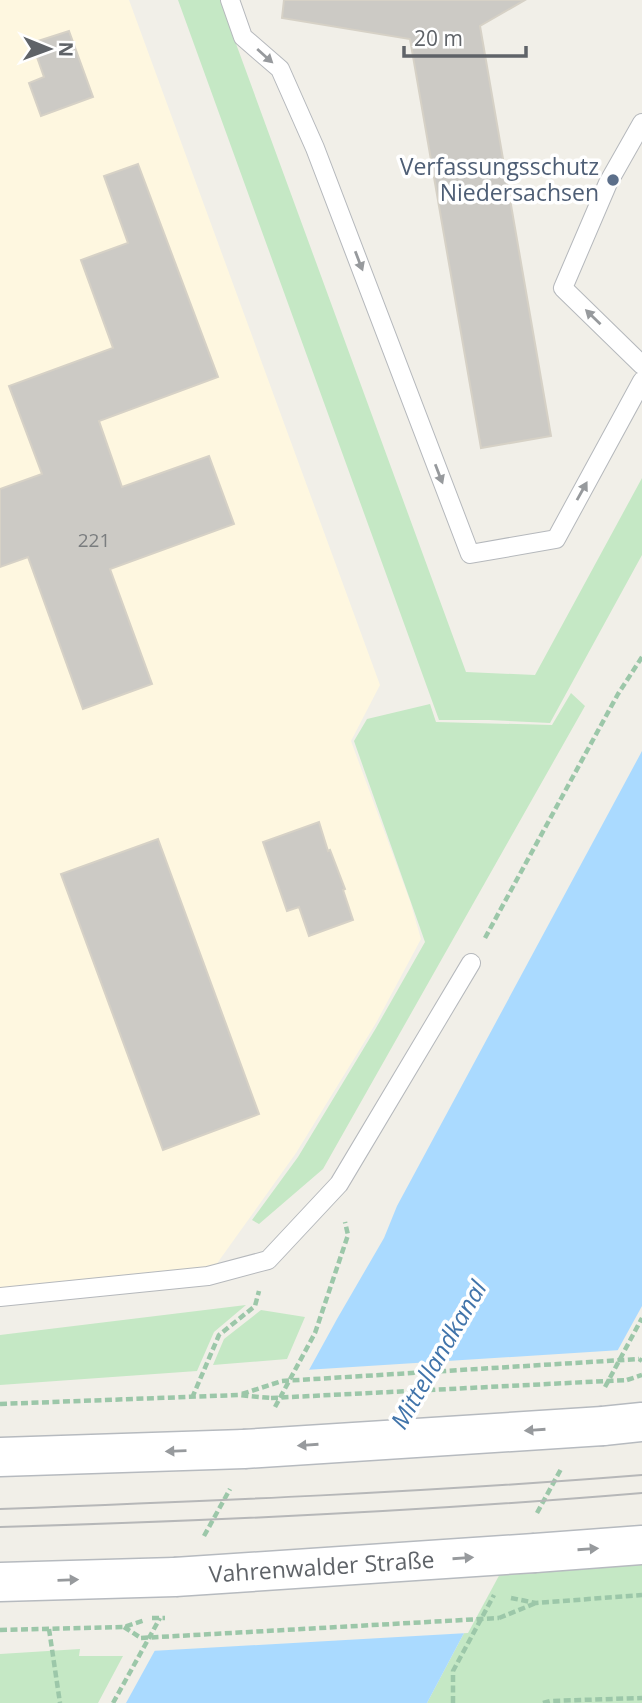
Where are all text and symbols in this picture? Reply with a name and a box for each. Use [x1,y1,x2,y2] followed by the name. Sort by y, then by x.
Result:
[14,14,84,84] north arrow
[404,14,526,58] scale bar
[414,24,463,52] text: 20 m
[53,41,79,57] text: N
[256,48,274,64] one-way arrow
[400,150,599,208] place label: Verfassungsschutz Niedersachsen
[605,172,621,188] marker: Verfassungsschutz Niedersachsen
[353,251,364,272] one-way arrow
[585,308,602,325] one-way arrow
[434,464,445,485] one-way arrow
[576,481,588,500] one-way arrow
[78,527,110,553] house number: 221
[382,1273,494,1434] water label: Mittellandkanal
[524,1425,546,1436] one-way arrow
[297,1440,319,1451] one-way arrow
[165,1446,187,1457] one-way arrow
[208,1543,435,1590] street label: Vahrenwalder Straße
[577,1543,599,1554] one-way arrow
[452,1552,474,1563] one-way arrow
[57,1574,79,1585] one-way arrow

